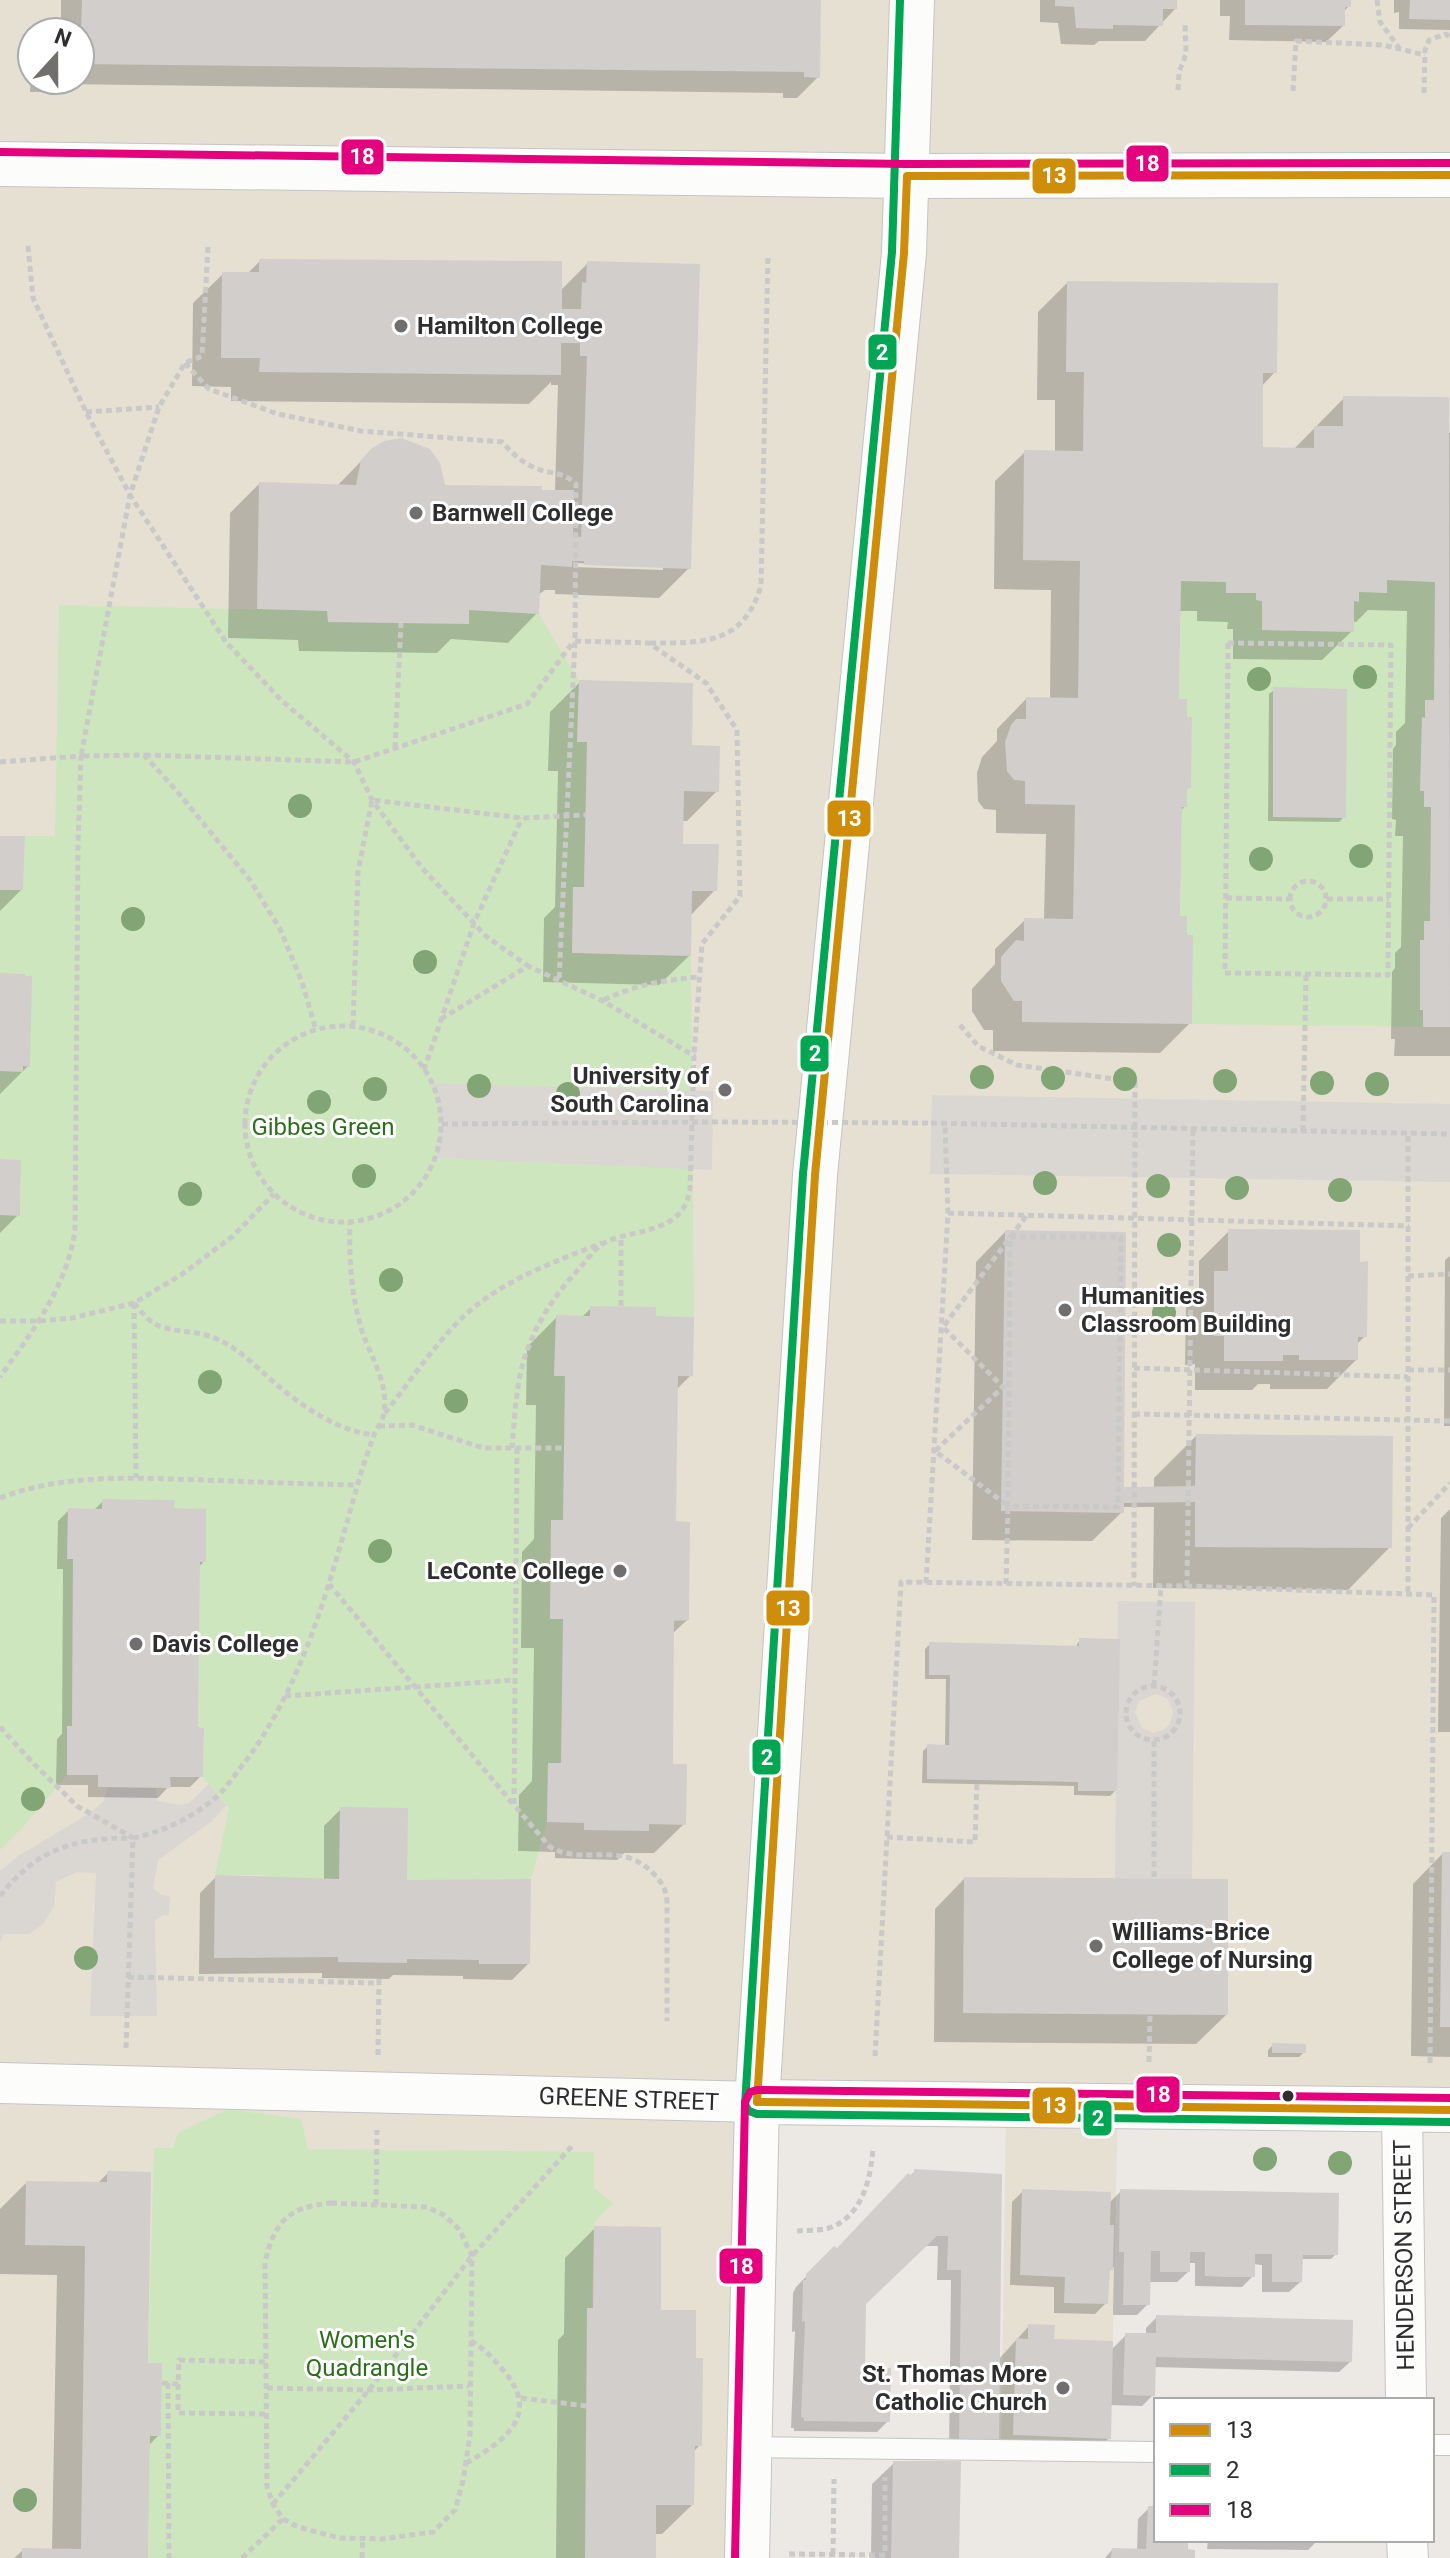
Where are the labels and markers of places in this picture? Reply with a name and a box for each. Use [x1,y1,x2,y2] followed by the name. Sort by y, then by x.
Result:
[417,312,603,340] place label: Hamilton College
[392,317,410,335] marker: Hamilton College
[432,499,613,527] place label: Barnwell College
[407,504,425,522] marker: Barnwell College
[550,1062,709,1118] place label: University of South Carolina
[716,1081,734,1099] marker: University of South Carolina
[1081,1282,1291,1338] place label: Humanities Classroom Building
[1056,1301,1074,1319] marker: Humanities Classroom Building
[427,1557,604,1585] place label: LeConte College
[611,1562,629,1580] marker: LeConte College
[152,1630,299,1658] place label: Davis College
[127,1635,145,1653] marker: Davis College
[1112,1918,1313,1974] place label: Williams-Brice College of Nursing
[1087,1937,1105,1955] marker: Williams-Brice College of Nursing
[1280,2088,1296,2104] unlabelled marker
[862,2360,1047,2416] place label: St. Thomas More Catholic Church
[1054,2379,1072,2397] marker: St. Thomas More Catholic Church

